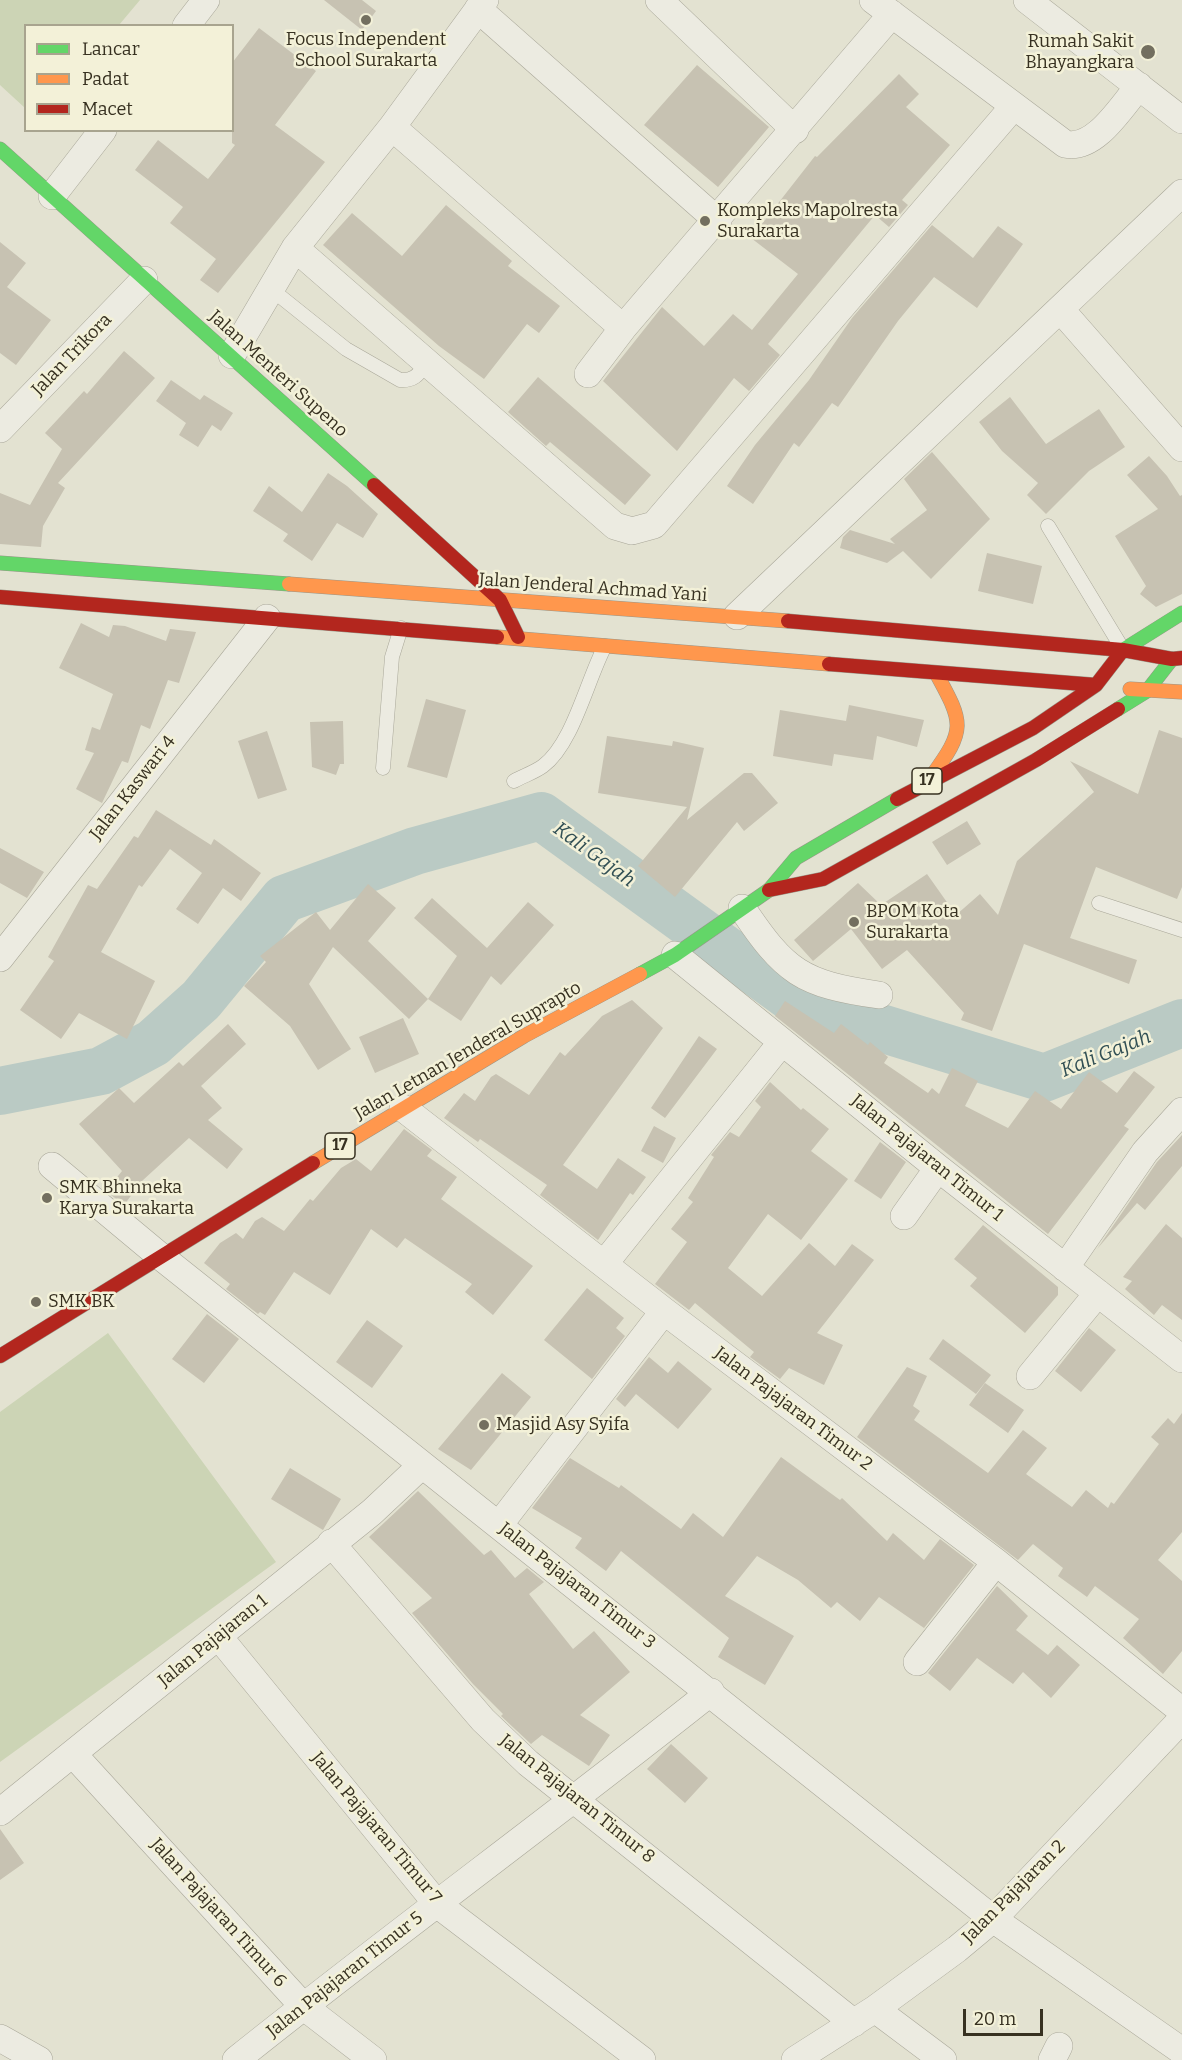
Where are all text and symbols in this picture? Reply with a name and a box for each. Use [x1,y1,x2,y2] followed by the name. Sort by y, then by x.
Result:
[359,13,373,27] marker: Focus Independent School Surakarta
[24,24,234,132] legend
[286,29,446,72] place label: Focus Independent School Surakarta
[1025,31,1134,74] place label: Rumah Sakit Bhayangkara
[82,38,140,60] text: Lancar
[1139,43,1157,61] marker: Rumah Sakit Bhayangkara
[82,68,129,90] text: Padat
[82,98,133,120] text: Macet
[717,200,898,242] place label: Kompleks Mapolresta Surakarta
[698,214,712,228] marker: Kompleks Mapolresta Surakarta
[204,306,352,442] street label: Jalan Menteri Supeno
[28,310,116,400] street label: Jalan Trikora
[478,569,708,607] street label: Jalan Jenderal Achmad Yani
[86,732,180,844] street label: Jalan Kaswari 4
[912,768,942,794] road number: 17
[549,817,639,893] water label: Kali Gajah
[866,901,959,944] place label: BPOM Kota Surakarta
[847,915,861,929] marker: BPOM Kota Surakarta
[351,977,585,1125] street label: Jalan Letnan Jenderal Suprapto
[1058,1025,1154,1083] water label: Kali Gajah
[847,1090,1007,1226] street label: Jalan Pajajaran Timur 1
[325,1133,355,1159] road number: 17
[59,1177,194,1220] place label: SMK Bhinneka Karya Surakarta
[40,1191,54,1205] marker: SMK Bhinneka Karya Surakarta
[48,1291,115,1313] place label: SMK BK
[29,1295,43,1309] marker: SMK BK
[710,1343,876,1475] street label: Jalan Pajajaran Timur 2
[496,1414,629,1436] place label: Masjid Asy Syifa
[477,1418,491,1432] marker: Masjid Asy Syifa
[494,1518,660,1654] street label: Jalan Pajajaran Timur 3
[154,1590,272,1692] street label: Jalan Pajajaran 1
[495,1730,659,1868] street label: Jalan Pajajaran Timur 8
[306,1748,446,1908] street label: Jalan Pajajaran Timur 7
[145,1834,291,1992] street label: Jalan Pajajaran Timur 6
[958,1836,1070,1948] street label: Jalan Pajajaran 2
[263,1907,427,2043] street label: Jalan Pajajaran Timur 5
[966,1997,1046,2035] scale bar
[974,2008,1016,2030] text: 20 m

